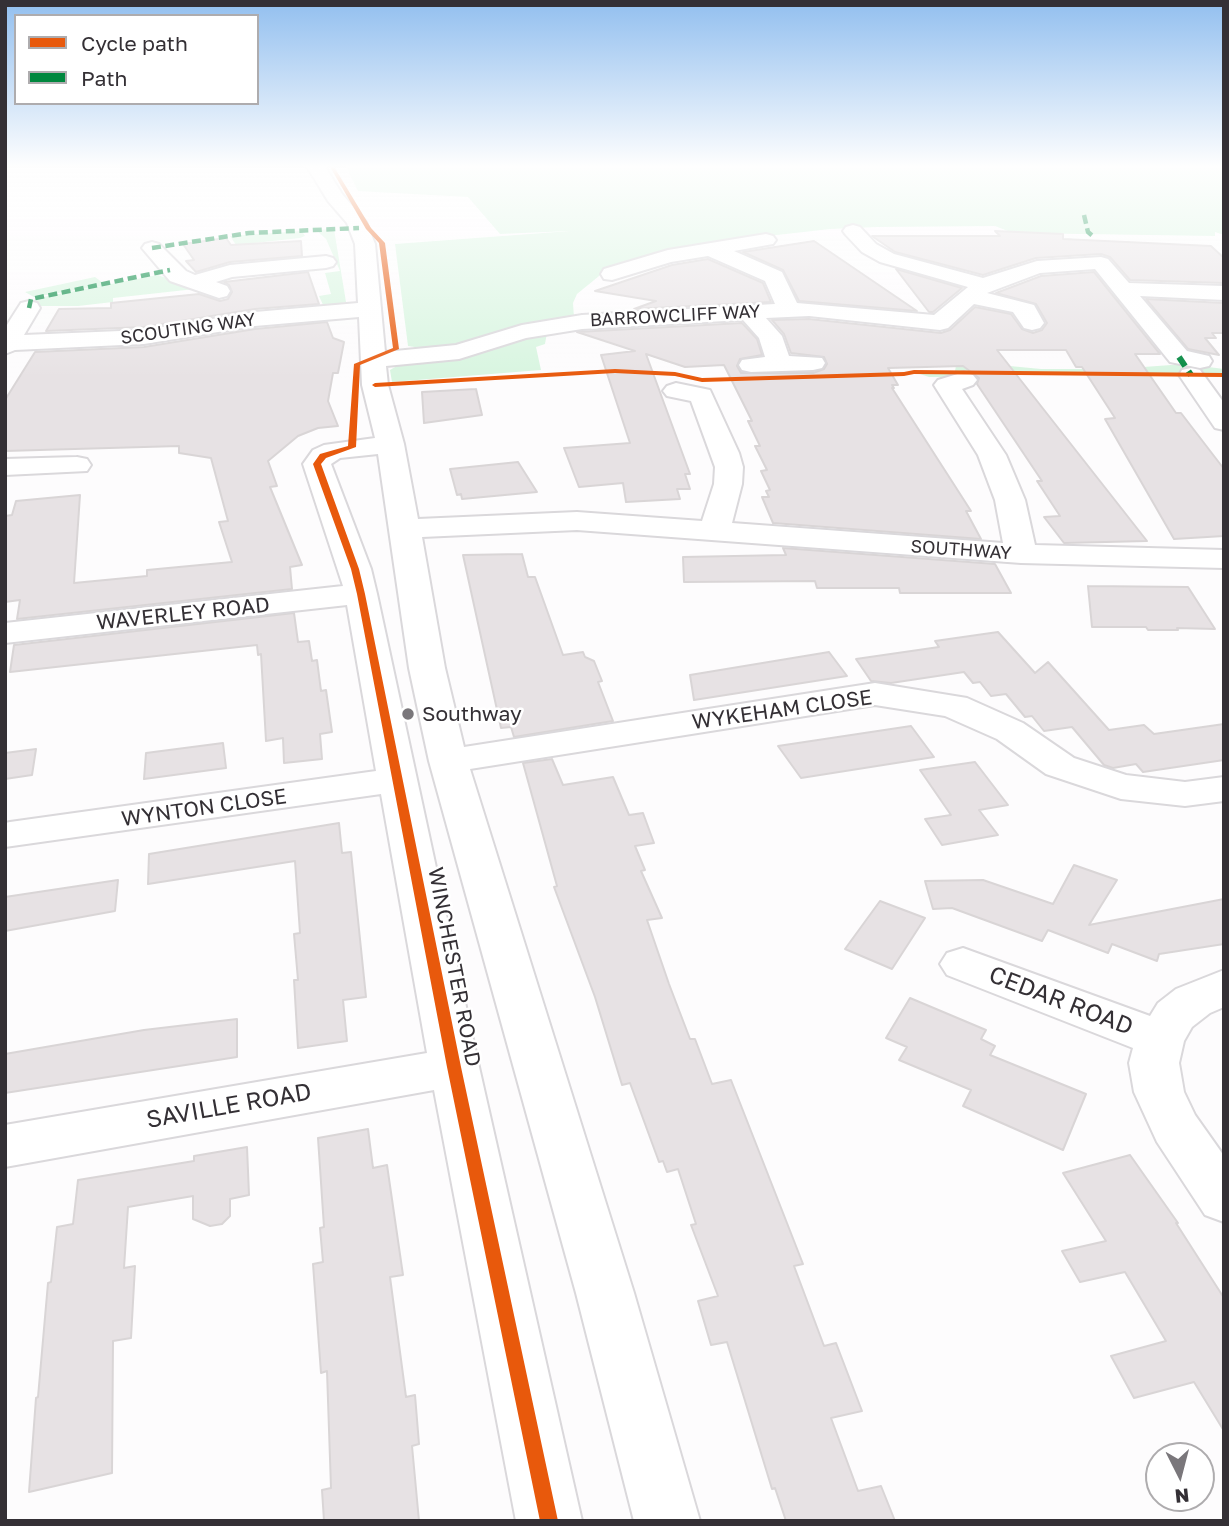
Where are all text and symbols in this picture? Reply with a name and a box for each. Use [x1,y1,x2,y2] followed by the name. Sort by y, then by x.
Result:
[14,14,259,105] legend
[81,30,188,56] text: Cycle path
[81,65,128,91] text: Path
[589,301,761,331] street label: BARROWCLIFF WAY
[119,309,257,349] street label: SCOUTING WAY
[910,536,1012,564] street label: SOUTHWAY
[95,592,271,636] street label: WAVERLEY ROAD
[690,685,874,735] street label: WYKEHAM CLOSE
[422,701,522,727] place label: Southway
[400,706,416,722] marker: Southway
[120,784,288,832] street label: WYNTON CLOSE
[422,865,486,1069] street label: WINCHESTER ROAD
[985,960,1137,1042] street label: CEDAR ROAD
[144,1077,314,1135] street label: SAVILLE ROAD
[1145,1442,1215,1512] north arrow
[1174,1484,1190,1509] text: N

